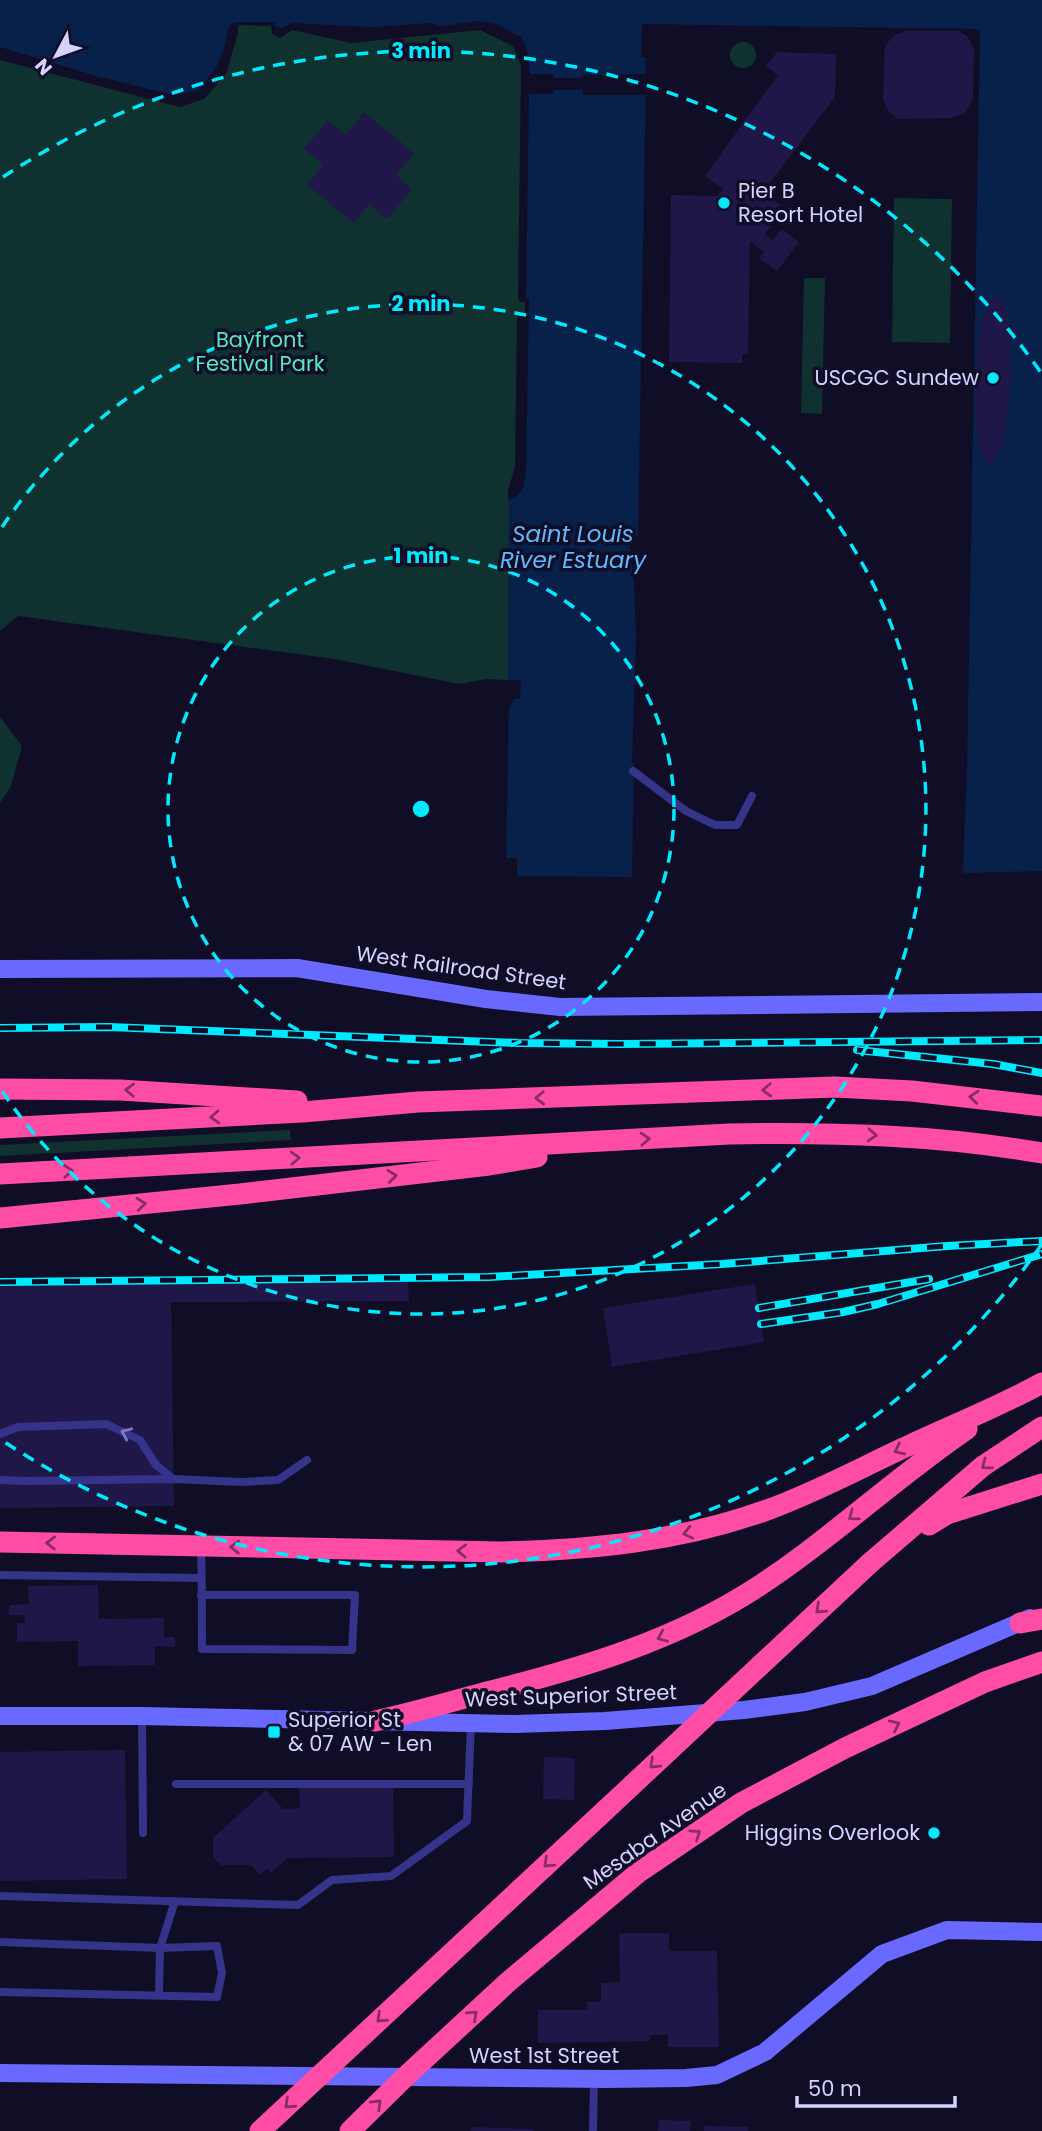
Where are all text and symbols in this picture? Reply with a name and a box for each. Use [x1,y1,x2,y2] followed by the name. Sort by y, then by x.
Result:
[21,21,91,91] north arrow
[391,36,451,65] text: 3 min
[29,53,58,81] text: N
[738,176,863,229] place label: Pier B Resort Hotel
[716,195,732,211] marker: Pier B Resort Hotel
[391,289,451,318] text: 2 min
[195,325,325,378] park label: Bayfront Festival Park
[814,363,979,392] place label: USCGC Sundew
[985,370,1001,386] marker: USCGC Sundew
[500,518,647,576] water label: Saint Louis River Estuary
[394,541,448,570] text: 1 min
[409,797,433,821] centre of rings
[354,938,568,997] street label: West Railroad Street
[761,1082,772,1097] one-way arrow
[124,1083,135,1098] one-way arrow
[534,1090,545,1105] one-way arrow
[969,1090,980,1105] one-way arrow
[209,1109,220,1124] one-way arrow
[867,1127,878,1142] one-way arrow
[640,1132,651,1147] one-way arrow
[290,1150,301,1165] one-way arrow
[63,1163,74,1178] one-way arrow
[386,1169,397,1184] one-way arrow
[136,1197,147,1212] one-way arrow
[120,1427,133,1441] one-way arrow
[894,1442,906,1456] one-way arrow
[981,1457,993,1469] one-way arrow
[848,1508,861,1520] one-way arrow
[682,1524,694,1539] one-way arrow
[46,1535,56,1551] one-way arrow
[229,1539,239,1555] one-way arrow
[456,1544,467,1559] one-way arrow
[815,1601,828,1614] one-way arrow
[656,1629,669,1643] one-way arrow
[465,1677,677,1714] street label: West Superior Street
[288,1705,432,1758] place label: Superior St & 07 AW - Len
[888,1719,900,1733] one-way arrow
[266,1724,282,1740] marker: Superior St & 07 AW - Len
[649,1756,662,1769] one-way arrow
[577,1775,732,1896] street label: Mesaba Avenue
[745,1818,920,1847] place label: Higgins Overlook
[926,1825,942,1841] marker: Higgins Overlook
[688,1830,701,1842] one-way arrow
[543,1855,556,1868] one-way arrow
[376,2010,389,2023] one-way arrow
[465,2011,478,2023] one-way arrow
[469,2041,619,2070] street label: West 1st Street
[797,2064,954,2108] scale bar
[808,2074,862,2103] text: 50 m
[284,2095,297,2108] one-way arrow
[369,2100,382,2113] one-way arrow

